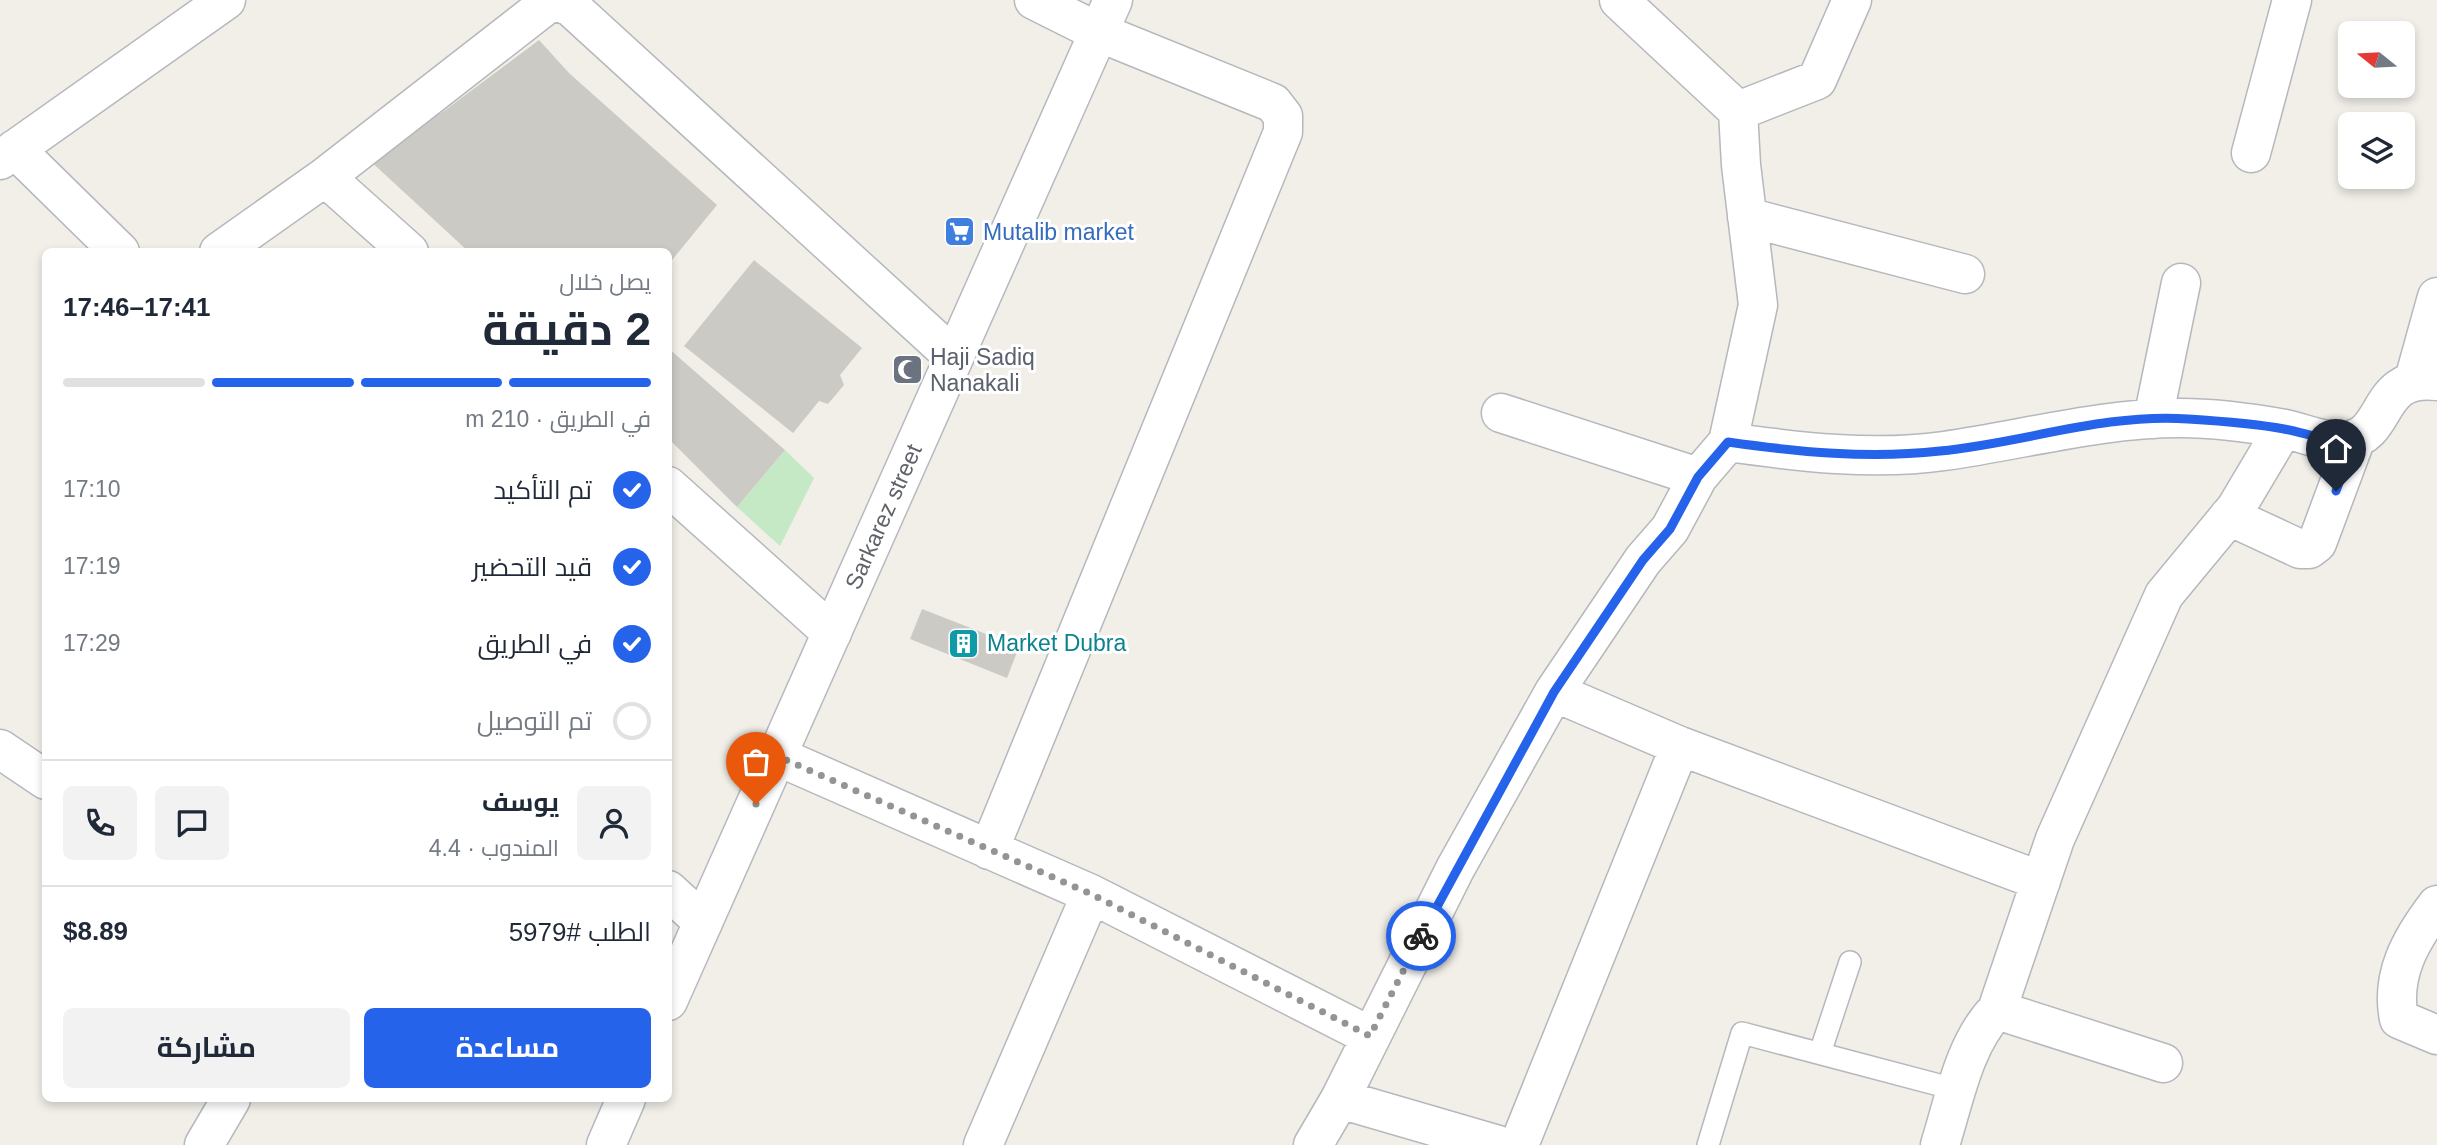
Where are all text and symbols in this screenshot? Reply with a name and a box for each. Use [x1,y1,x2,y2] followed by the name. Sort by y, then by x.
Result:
[2338,21,2415,98] north arrow
[2338,21,2415,189] map controls
[2338,112,2415,189] button: layers
[943,215,977,249] supermarket icon: Mutalib market
[983,219,1134,245] place label: Mutalib market
[559,269,651,295] text: يصل خلال
[63,292,210,322] text: 17:41–17:46
[483,303,651,355] text: 2 دقيقة
[930,344,1035,396] place label: Haji Sadiq Nanakali
[890,353,924,387] mosque icon: Haji Sadiq Nanakali
[465,406,651,432] text: في الطريق · 210 m
[2306,419,2366,491] pin
[2317,430,2355,468] icon: home
[840,440,927,593] street label: Sarkarez street
[613,471,651,509] icon: check
[493,475,592,505] text: تم التأكيد
[63,476,121,502] text: 17:10
[613,548,651,586] icon: check
[472,552,592,582] text: قيد التحضير
[63,553,121,579] text: 17:19
[613,625,651,663] icon: check
[947,626,981,660] building icon: Market Dubra
[477,629,592,659] text: في الطريق
[63,630,121,656] text: 17:29
[987,630,1127,656] place label: Market Dubra
[477,706,592,736] text: تم التوصيل
[726,732,786,804] pin
[737,743,775,781] icon: bag
[63,786,137,860] button: phone
[155,786,229,860] button: chat
[577,786,651,860] button: person
[482,787,559,817] text: يوسف
[429,835,559,861] text: المندوب · 4.4
[1386,901,1456,971] courier
[63,916,128,946] text: $8.89
[509,917,651,947] text: الطلب #5979
[1402,917,1440,955] icon: bike
[63,1008,350,1088] button: مشاركة
[364,1008,651,1088] button: مساعدة

